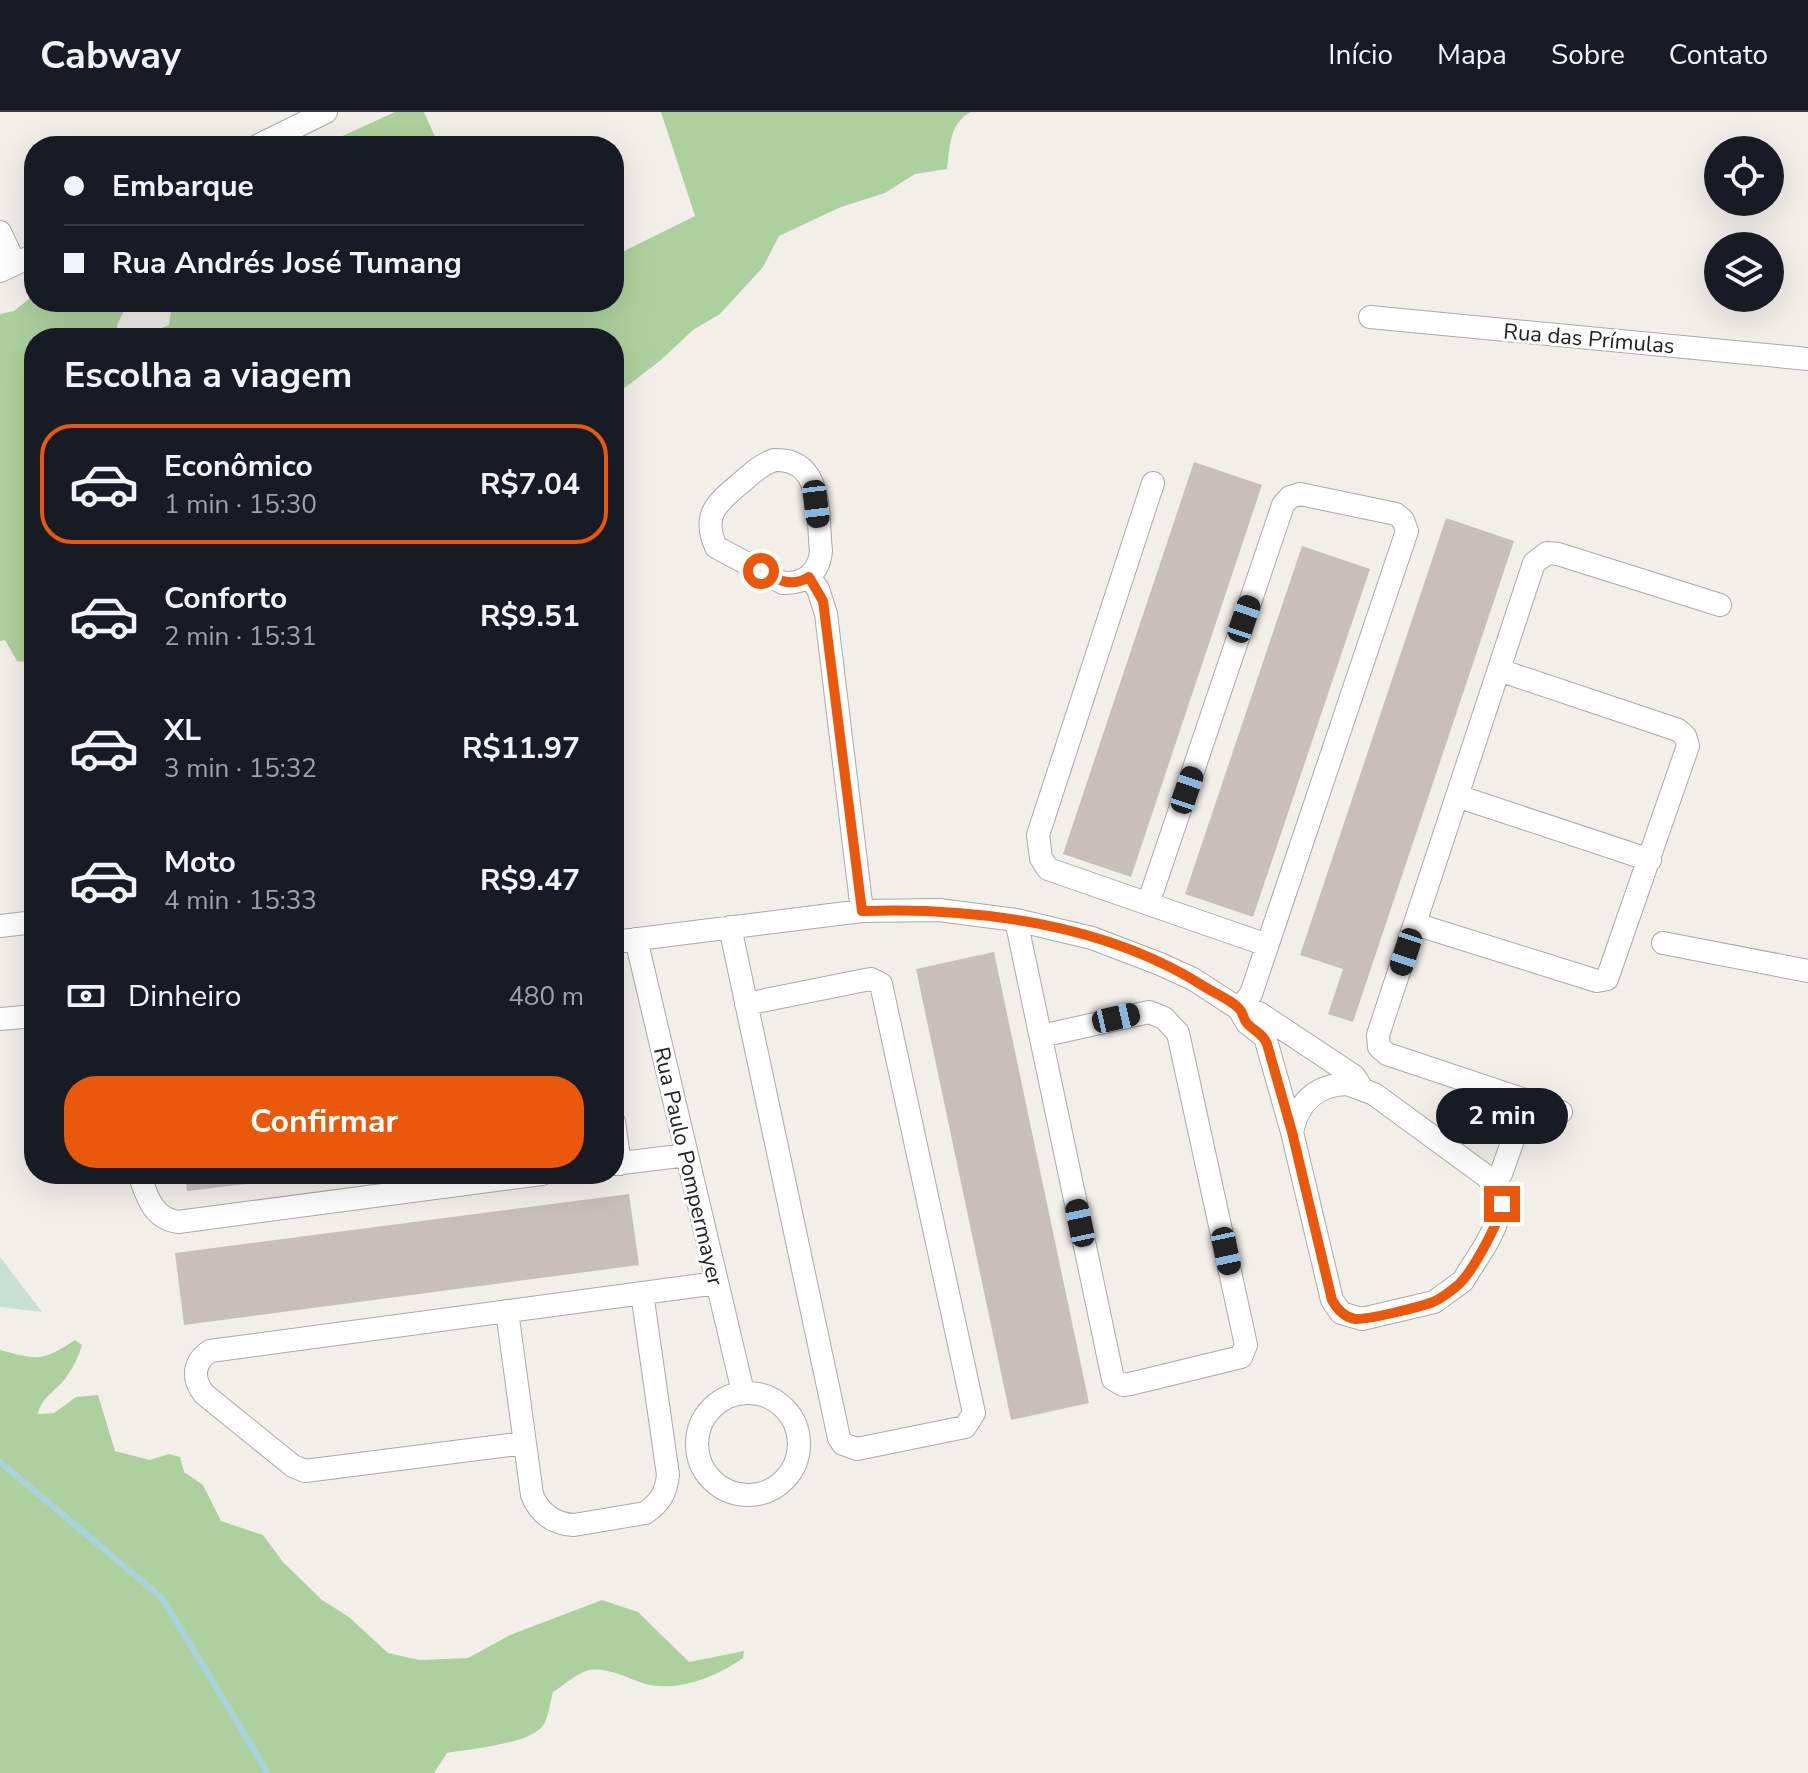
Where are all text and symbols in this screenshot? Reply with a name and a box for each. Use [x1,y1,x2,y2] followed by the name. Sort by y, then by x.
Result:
[40,30,181,81] text: Cabway
[1328,36,1393,74] text: Início
[1437,36,1507,74] text: Mapa
[1551,36,1625,74] text: Sobre
[1669,36,1768,74] text: Contato
[1704,136,1784,312] map controls
[1704,136,1784,216] button: locate
[112,166,254,207] text: Embarque
[1704,232,1784,312] button: layers
[112,243,462,284] text: Rua Andrés José Tumang
[1502,317,1676,361] street label: Rua das Prímulas
[64,351,352,400] text: Escolha a viagem
[164,446,313,487] text: Econômico
[68,448,140,520] icon: car
[480,464,580,505] text: R$7.04
[801,479,831,529] car
[164,487,317,522] text: 1 min · 15:30
[743,553,779,589] route start
[164,578,287,619] text: Conforto
[68,580,140,652] icon: car
[1225,592,1263,646] car
[480,596,580,637] text: R$9.51
[164,619,317,654] text: 2 min · 15:31
[164,710,201,751] text: XL
[68,712,140,784] icon: car
[462,728,580,769] text: R$11.97
[164,751,317,786] text: 3 min · 15:32
[1168,763,1206,817] car
[164,842,236,883] text: Moto
[68,844,140,916] icon: car
[480,860,580,901] text: R$9.47
[164,883,317,918] text: 4 min · 15:33
[1387,925,1425,979] car
[64,974,108,1018] icon: cash
[128,976,241,1017] text: Dinheiro
[508,979,584,1014] text: 480 m
[1090,1001,1142,1035] car
[646,1044,730,1289] street label: Rua Paulo Pompermayer
[64,1076,584,1168] button: Confirmar
[1436,1088,1568,1144] callout: 2 min
[1468,1098,1536,1133] text: 2 min
[1484,1186,1520,1222] route end
[1063,1197,1097,1249] car
[1209,1225,1243,1277] car

